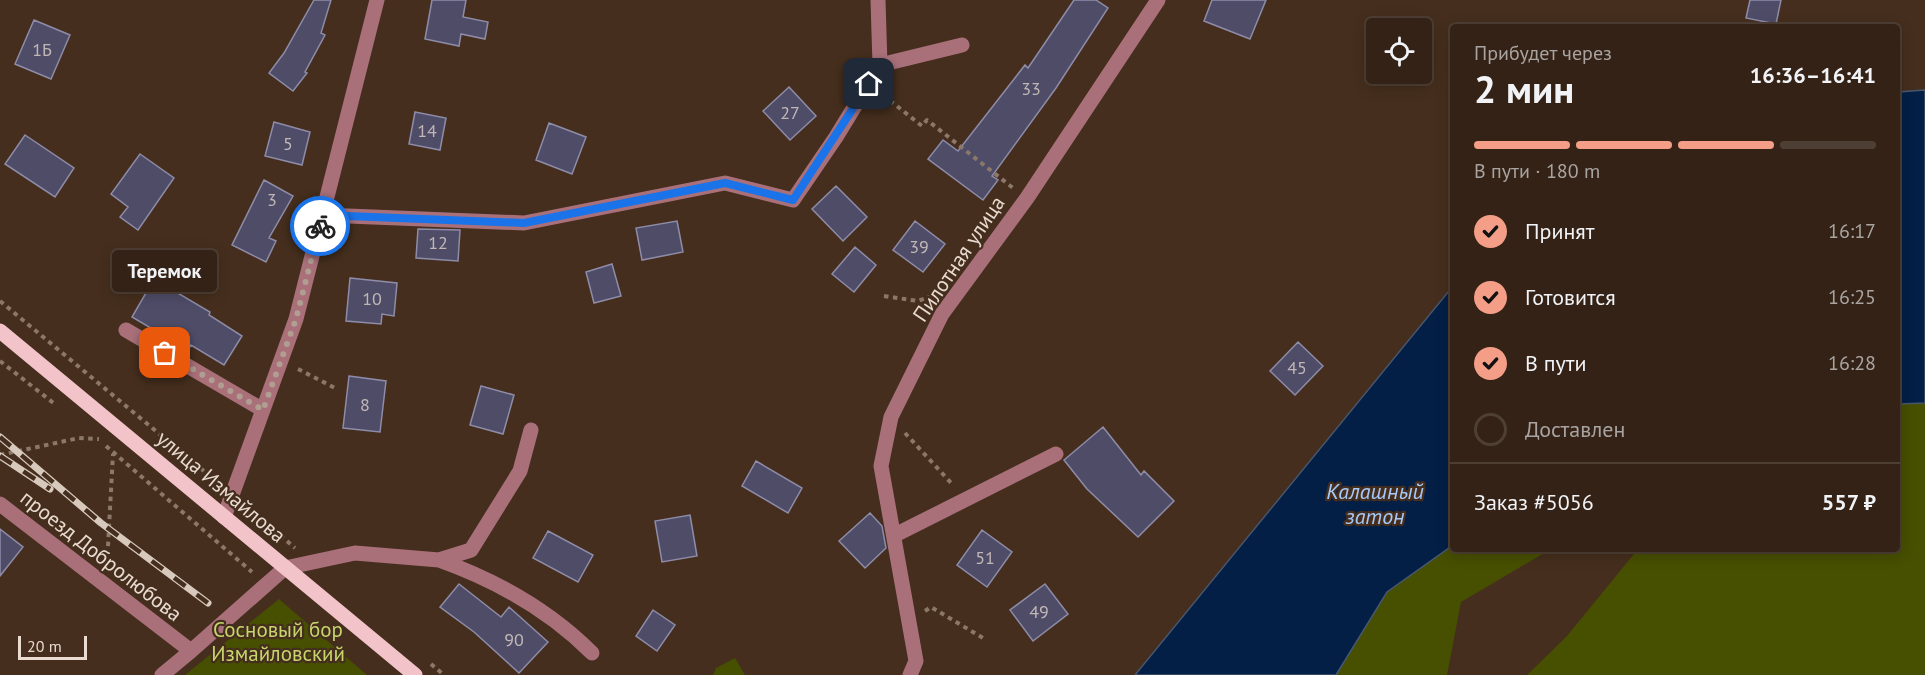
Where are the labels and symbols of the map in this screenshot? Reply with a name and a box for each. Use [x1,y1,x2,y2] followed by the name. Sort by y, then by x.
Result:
[32,38,52,61] house number: 1Б
[843,58,894,109] pin
[1021,77,1041,100] house number: 33
[780,101,800,124] house number: 27
[417,119,437,142] house number: 14
[283,132,293,155] house number: 5
[267,188,277,211] house number: 3
[907,191,1011,327] street label: Пилотная улица
[290,196,350,256] courier
[428,231,448,254] house number: 12
[909,235,929,258] house number: 39
[112,251,218,293] callout: Теремок
[362,287,382,310] house number: 10
[139,327,190,378] pin
[1287,356,1307,379] house number: 45
[360,393,370,416] house number: 8
[151,425,292,549] street label: улица Измайлова
[1326,477,1424,530] water label: Калашный затон
[15,484,188,627] street label: проезд Добролюбова
[975,546,995,569] house number: 51
[1029,600,1049,623] house number: 49
[211,616,345,667] park label: Сосновый бор Измайловский
[504,628,524,651] house number: 90
[18,633,87,660] scale bar

